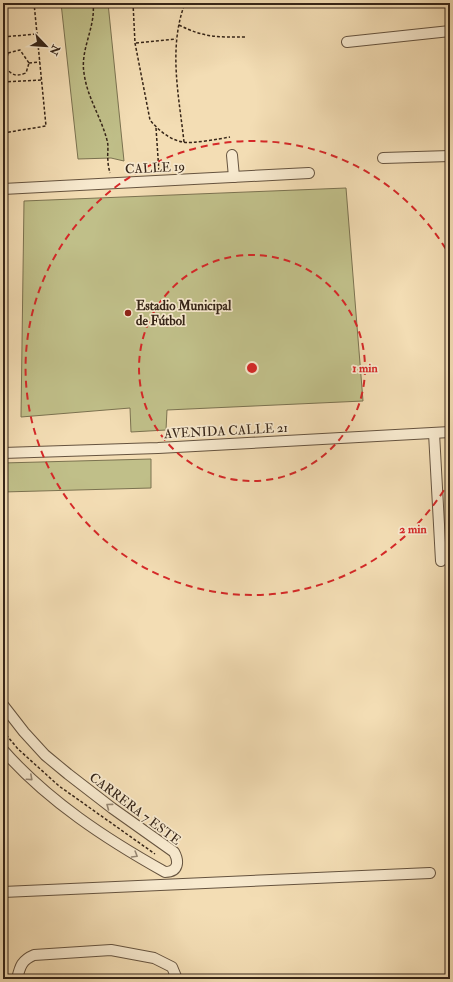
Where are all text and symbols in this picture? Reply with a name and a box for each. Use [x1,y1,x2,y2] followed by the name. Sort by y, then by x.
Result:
[26,26,66,66] north arrow
[46,42,63,58] text: N
[125,158,185,178] street label: CALLE 19
[136,298,232,329] place label: Estadio Municipal de Fútbol
[123,308,133,318] marker: Estadio Municipal de Fútbol
[245,361,259,375] centre of rings
[352,361,379,376] text: 1 min
[163,420,289,442] street label: AVENIDA CALLE 21
[399,522,427,537] text: 2 min
[86,769,184,849] street label: CARRERA 7 ESTE
[25,774,33,781] one-way arrow
[106,803,113,810] one-way arrow
[131,850,138,858] one-way arrow

